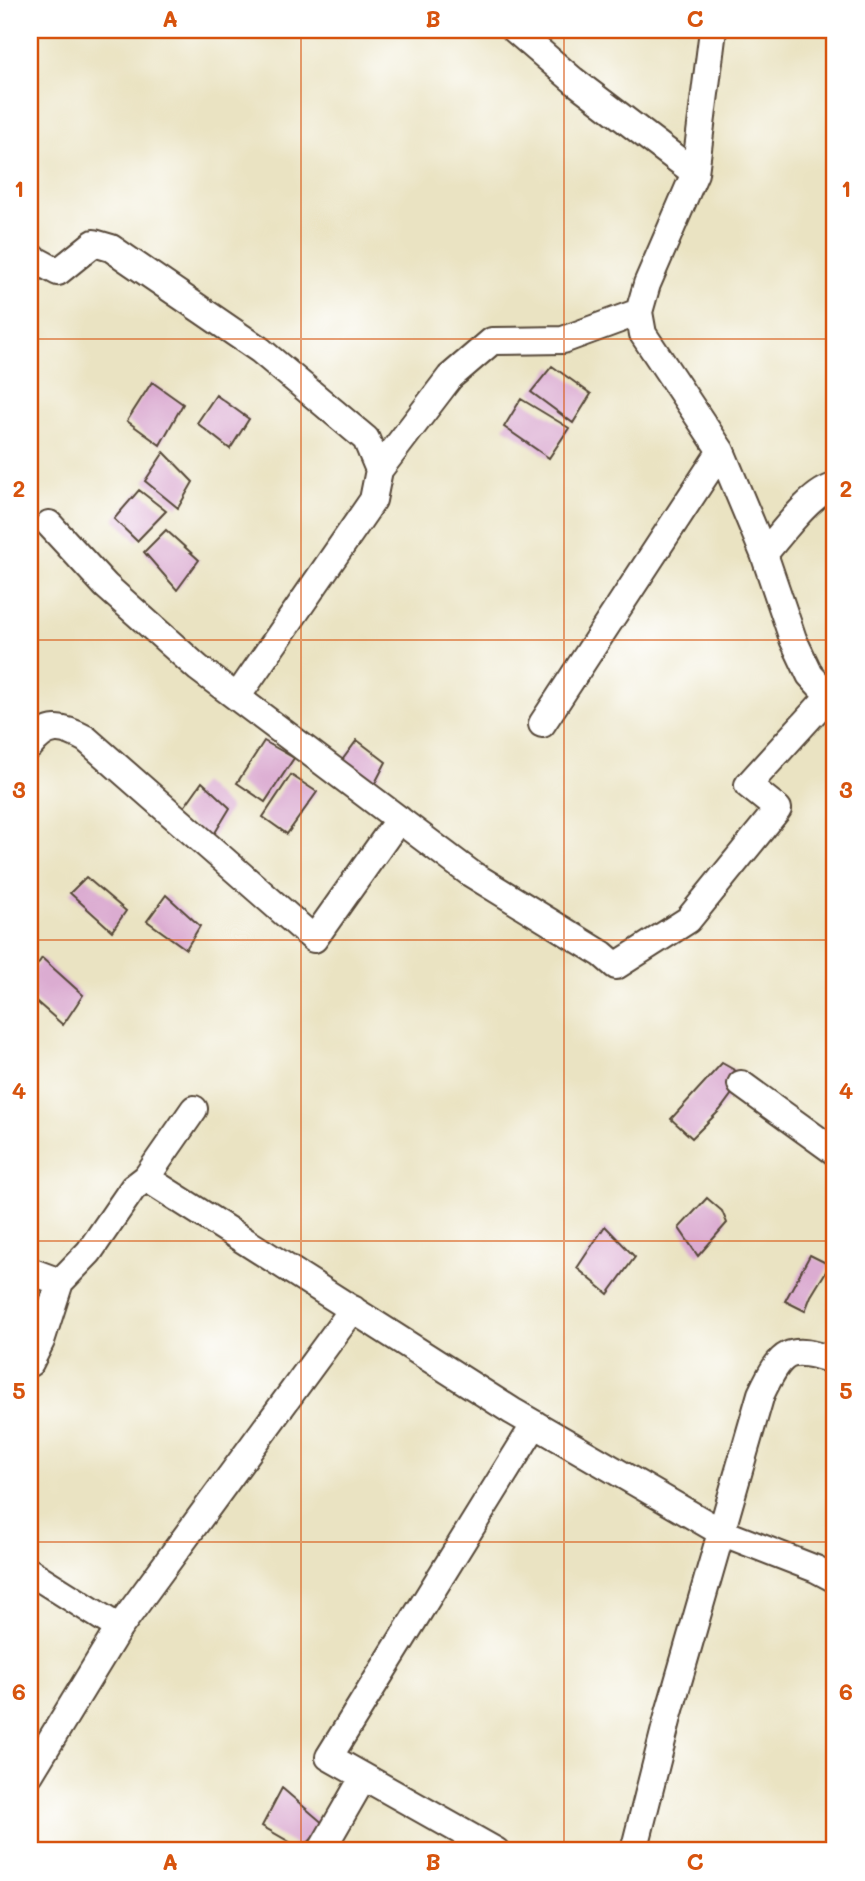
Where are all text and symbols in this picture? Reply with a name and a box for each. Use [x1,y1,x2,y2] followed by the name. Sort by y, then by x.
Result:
[162,3,178,33] text: A
[425,3,441,33] text: B
[686,3,704,33] text: C
[14,173,24,203] text: 1
[841,173,851,203] text: 1
[13,473,25,503] text: 2
[840,473,852,503] text: 2
[12,774,26,804] text: 3
[839,774,853,804] text: 3
[12,1075,26,1105] text: 4
[839,1075,853,1105] text: 4
[12,1375,26,1405] text: 5
[839,1375,853,1405] text: 5
[12,1676,26,1706] text: 6
[839,1676,853,1706] text: 6
[162,1846,178,1876] text: A
[425,1846,441,1876] text: B
[686,1846,704,1876] text: C

